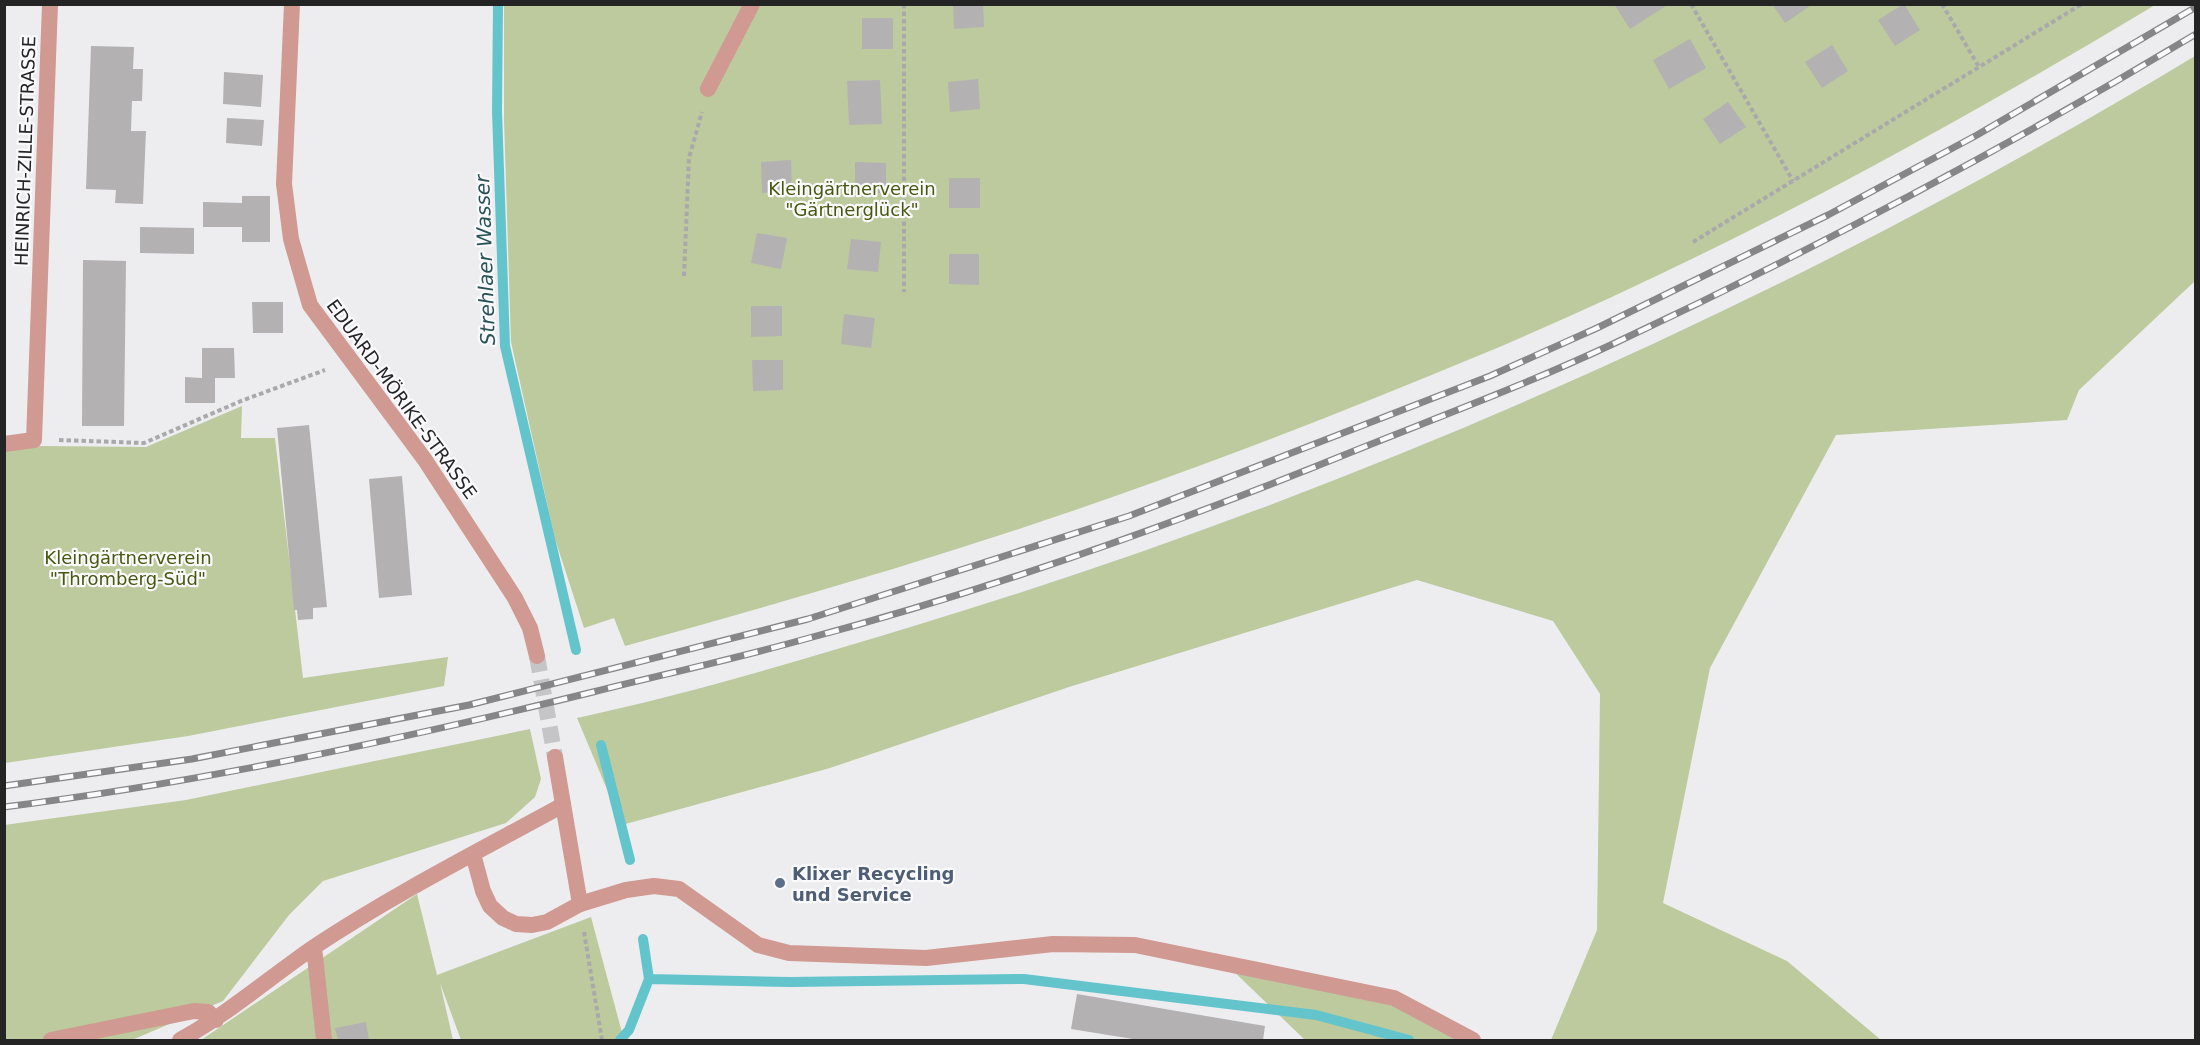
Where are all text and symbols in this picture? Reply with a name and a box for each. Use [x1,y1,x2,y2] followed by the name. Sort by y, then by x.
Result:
[10,36,40,266] street label: HEINRICH-ZILLE-STRASSE
[470,172,500,346] water label: Strehlaer Wasser
[768,178,936,220] park label: Kleingärtnerverein "Gärtnerglück"
[323,295,481,503] street label: EDUARD-MÖRIKE-STRASSE
[44,547,212,589] park label: Kleingärtnerverein "Thromberg-Süd"
[792,863,954,905] place label: Klixer Recycling und Service
[773,876,787,890] marker: Klixer Recycling und Service

